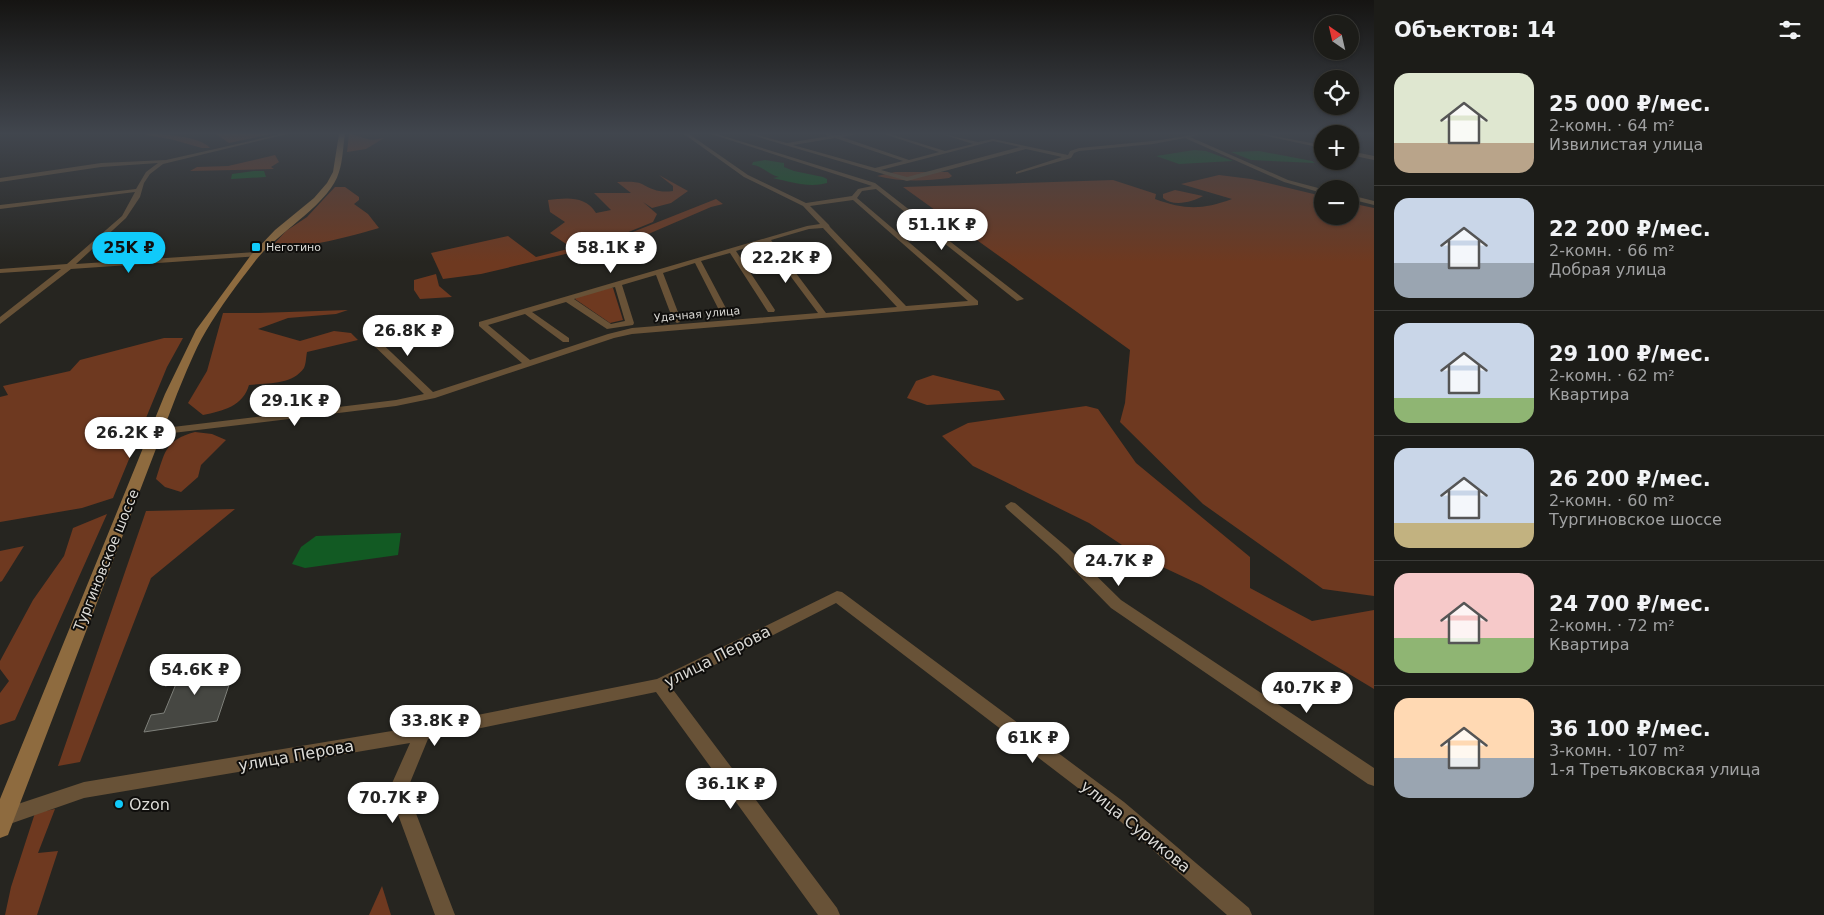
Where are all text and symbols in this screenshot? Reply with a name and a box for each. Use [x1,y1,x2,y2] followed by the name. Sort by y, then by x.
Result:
[1314,15,1359,60] north arrow
[1314,15,1359,225] map controls
[1776,16,1804,44] icon: filters
[1394,18,1556,42] text: Объектов: 14
[1314,70,1359,115] button: locate
[1549,92,1711,116] text: 25 000 ₽/мес.
[1434,93,1494,153] icon: home
[1549,116,1675,135] text: 2-комн. · 64 m²
[1314,125,1359,170] button: +
[1549,135,1703,154] text: Извилистая улица
[1314,180,1359,225] button: −
[896,208,988,251] pin: 51.1K ₽
[908,215,976,234] text: 51.1K ₽
[1549,217,1711,241] text: 22 200 ₽/мес.
[1434,218,1494,278] icon: home
[94,232,164,274] pin: 25K ₽
[565,232,657,274] pin: 58.1K ₽
[103,238,155,257] text: 25K ₽
[577,238,645,257] text: 58.1K ₽
[250,241,262,253] marker: Неготино
[266,241,321,254] place label: Неготино
[1549,241,1675,260] text: 2-комн. · 66 m²
[740,242,832,284] pin: 22.2K ₽
[752,248,820,267] text: 22.2K ₽
[1549,260,1667,279] text: Добрая улица
[653,304,741,325] street label: Удачная улица
[362,314,454,357] pin: 26.8K ₽
[374,321,442,340] text: 26.8K ₽
[1549,342,1711,366] text: 29 100 ₽/мес.
[1434,343,1494,403] icon: home
[1549,366,1675,385] text: 2-комн. · 62 m²
[249,384,341,427] pin: 29.1K ₽
[1549,385,1629,404] text: Квартира
[261,391,329,410] text: 29.1K ₽
[84,416,176,459] pin: 26.2K ₽
[96,423,164,442] text: 26.2K ₽
[1549,467,1711,491] text: 26 200 ₽/мес.
[1434,468,1494,528] icon: home
[70,487,142,634] street label: Тургиновское шоссе
[1549,491,1675,510] text: 2-комн. · 60 m²
[1549,510,1722,529] text: Тургиновское шоссе
[1073,544,1165,587] pin: 24.7K ₽
[1085,551,1153,570] text: 24.7K ₽
[1549,592,1711,616] text: 24 700 ₽/мес.
[1434,593,1494,653] icon: home
[1549,616,1675,635] text: 2-комн. · 72 m²
[661,621,774,691] street label: улица Перова
[1549,635,1629,654] text: Квартира
[149,654,241,696] pin: 54.6K ₽
[161,660,229,679] text: 54.6K ₽
[1261,672,1353,714] pin: 40.7K ₽
[1273,678,1341,697] text: 40.7K ₽
[389,704,481,747] pin: 33.8K ₽
[401,711,469,730] text: 33.8K ₽
[1549,717,1711,741] text: 36 100 ₽/мес.
[1434,718,1494,778] icon: home
[998,722,1068,764] pin: 61K ₽
[1007,728,1059,747] text: 61K ₽
[237,736,355,775] street label: улица Перова
[1549,741,1685,760] text: 3-комн. · 107 m²
[1549,760,1760,779] text: 1-я Третьяковская улица
[685,768,777,810] pin: 36.1K ₽
[697,774,765,793] text: 36.1K ₽
[1077,776,1194,876] street label: улица Сурикова
[347,782,439,824] pin: 70.7K ₽
[359,788,427,807] text: 70.7K ₽
[129,795,170,814] place label: Ozon
[113,798,125,810] marker: Ozon

